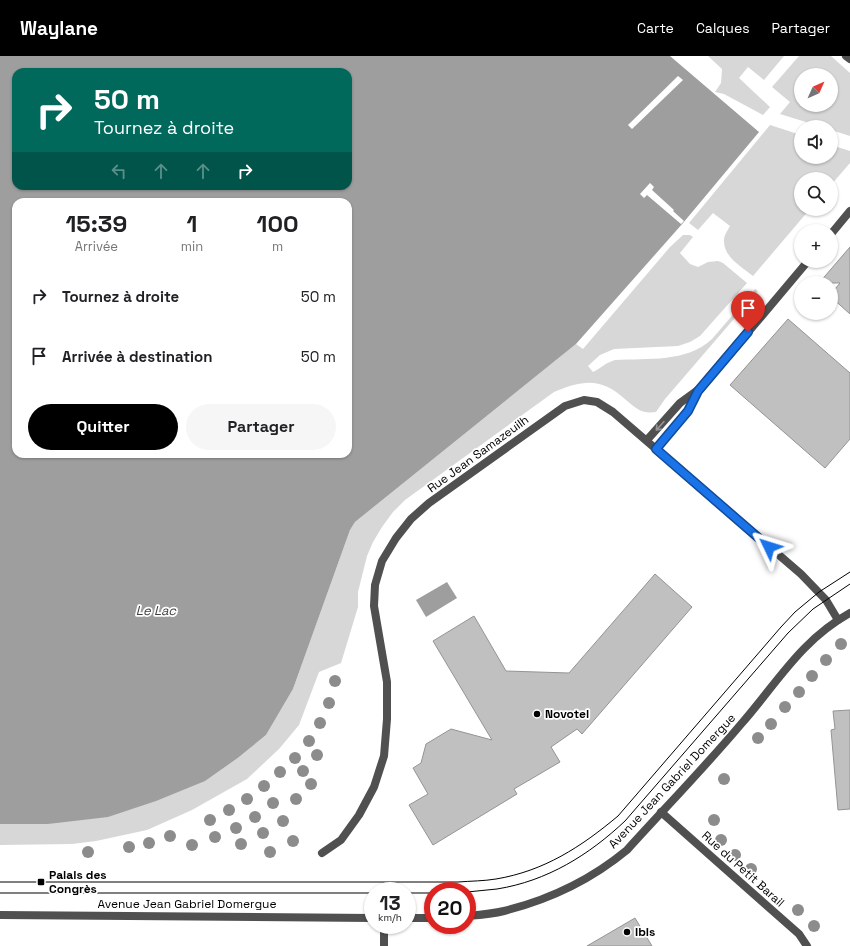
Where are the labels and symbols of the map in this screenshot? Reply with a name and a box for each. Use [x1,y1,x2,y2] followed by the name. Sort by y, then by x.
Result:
[794,68,838,112] north arrow
[731,291,765,332] pin
[424,412,532,496] street label: Rue Jean Samazeuilh
[655,421,665,431] one-way arrow
[748,526,790,568] position arrow
[136,602,177,619] water label: Le Lac
[545,706,589,722] place label: Novotel
[532,709,542,719] marker: Novotel
[605,710,739,852] street label: Avenue Jean Gabriel Domergue
[698,828,788,910] street label: Rue du Petit Barail
[49,867,107,897] place label: Palais des Congrès
[36,877,46,887] marker: Palais des Congrès
[424,882,476,934] speed limit sign: 20
[97,896,277,912] street label: Avenue Jean Gabriel Domergue
[635,924,655,940] place label: Ibis
[622,927,632,937] marker: Ibis

